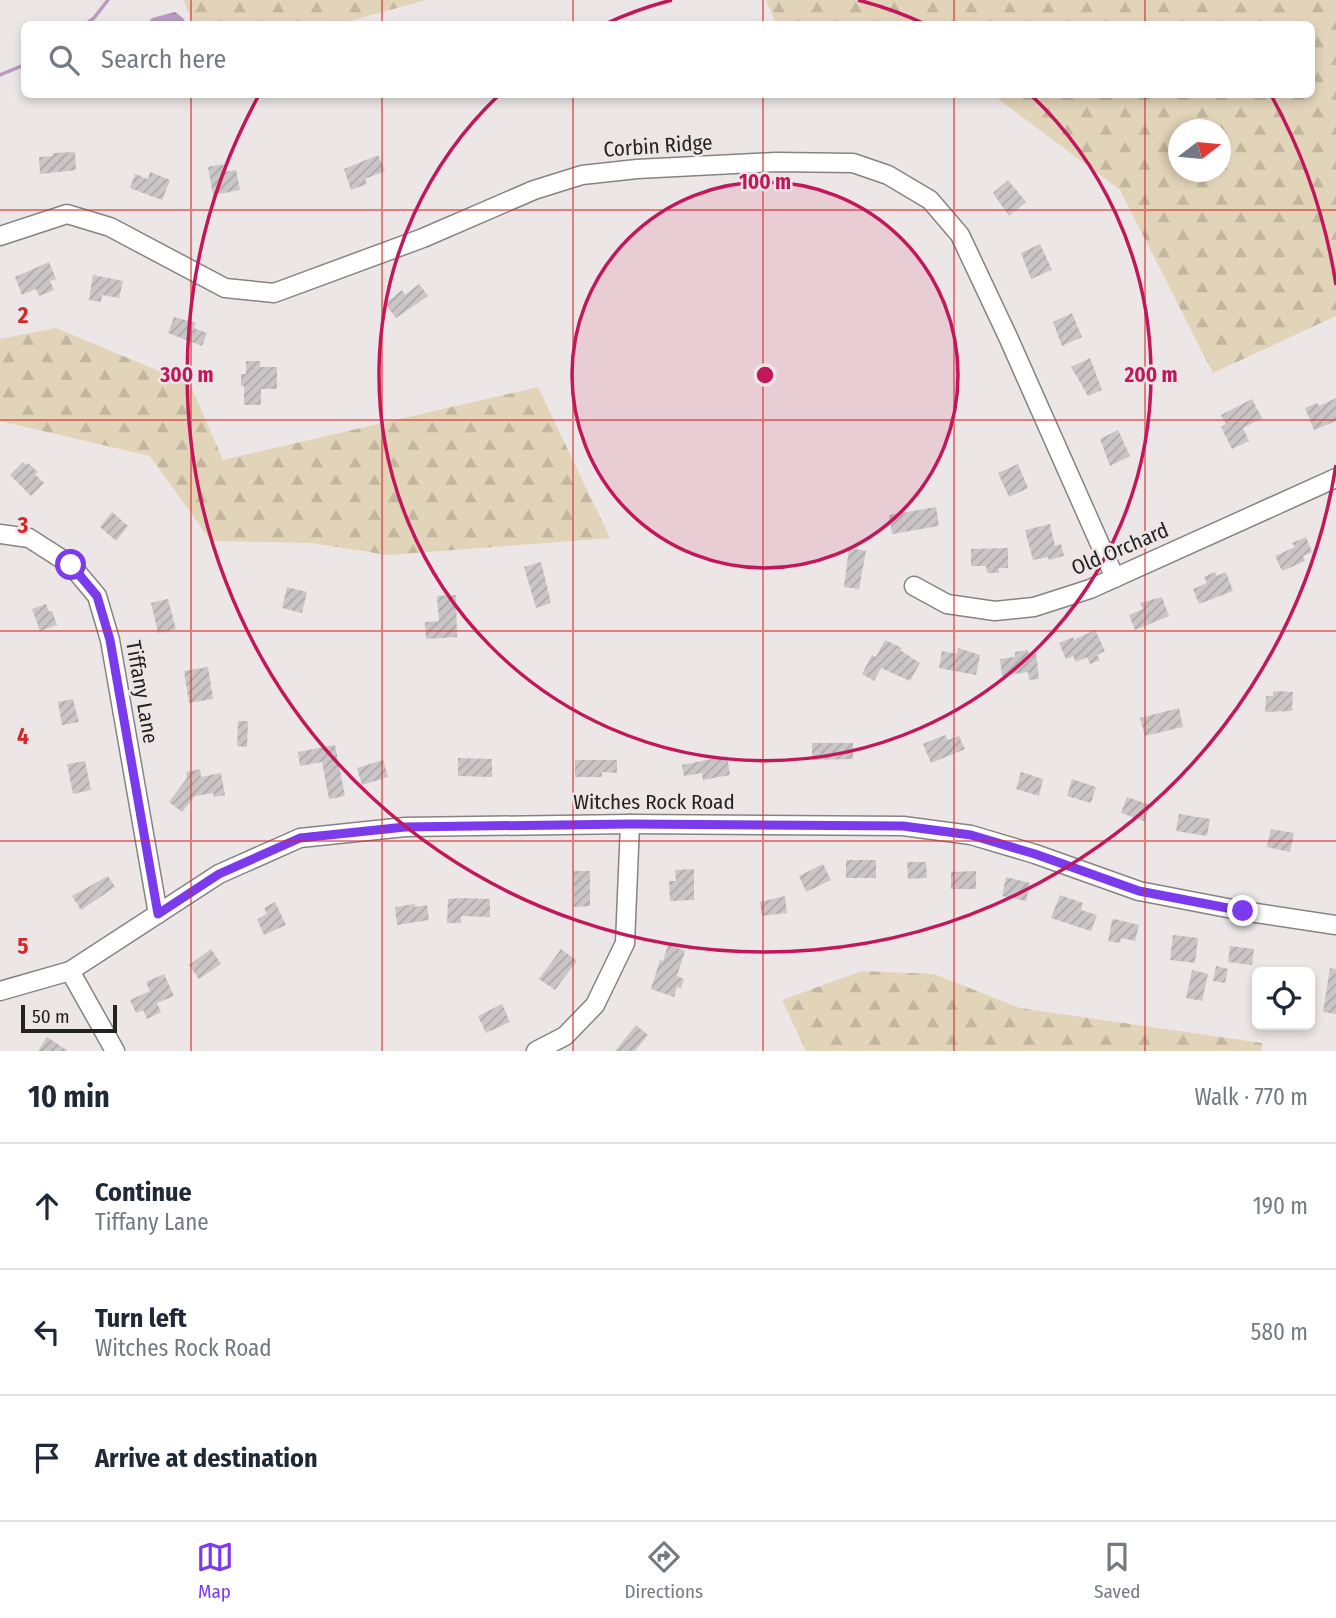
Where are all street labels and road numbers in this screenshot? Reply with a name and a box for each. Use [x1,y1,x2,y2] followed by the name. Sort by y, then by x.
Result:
[603,129,713,163] street label: Corbin Ridge
[1067,517,1173,581] street label: Old Orchard
[120,639,164,745] street label: Tiffany Lane
[573,789,735,815] street label: Witches Rock Road

